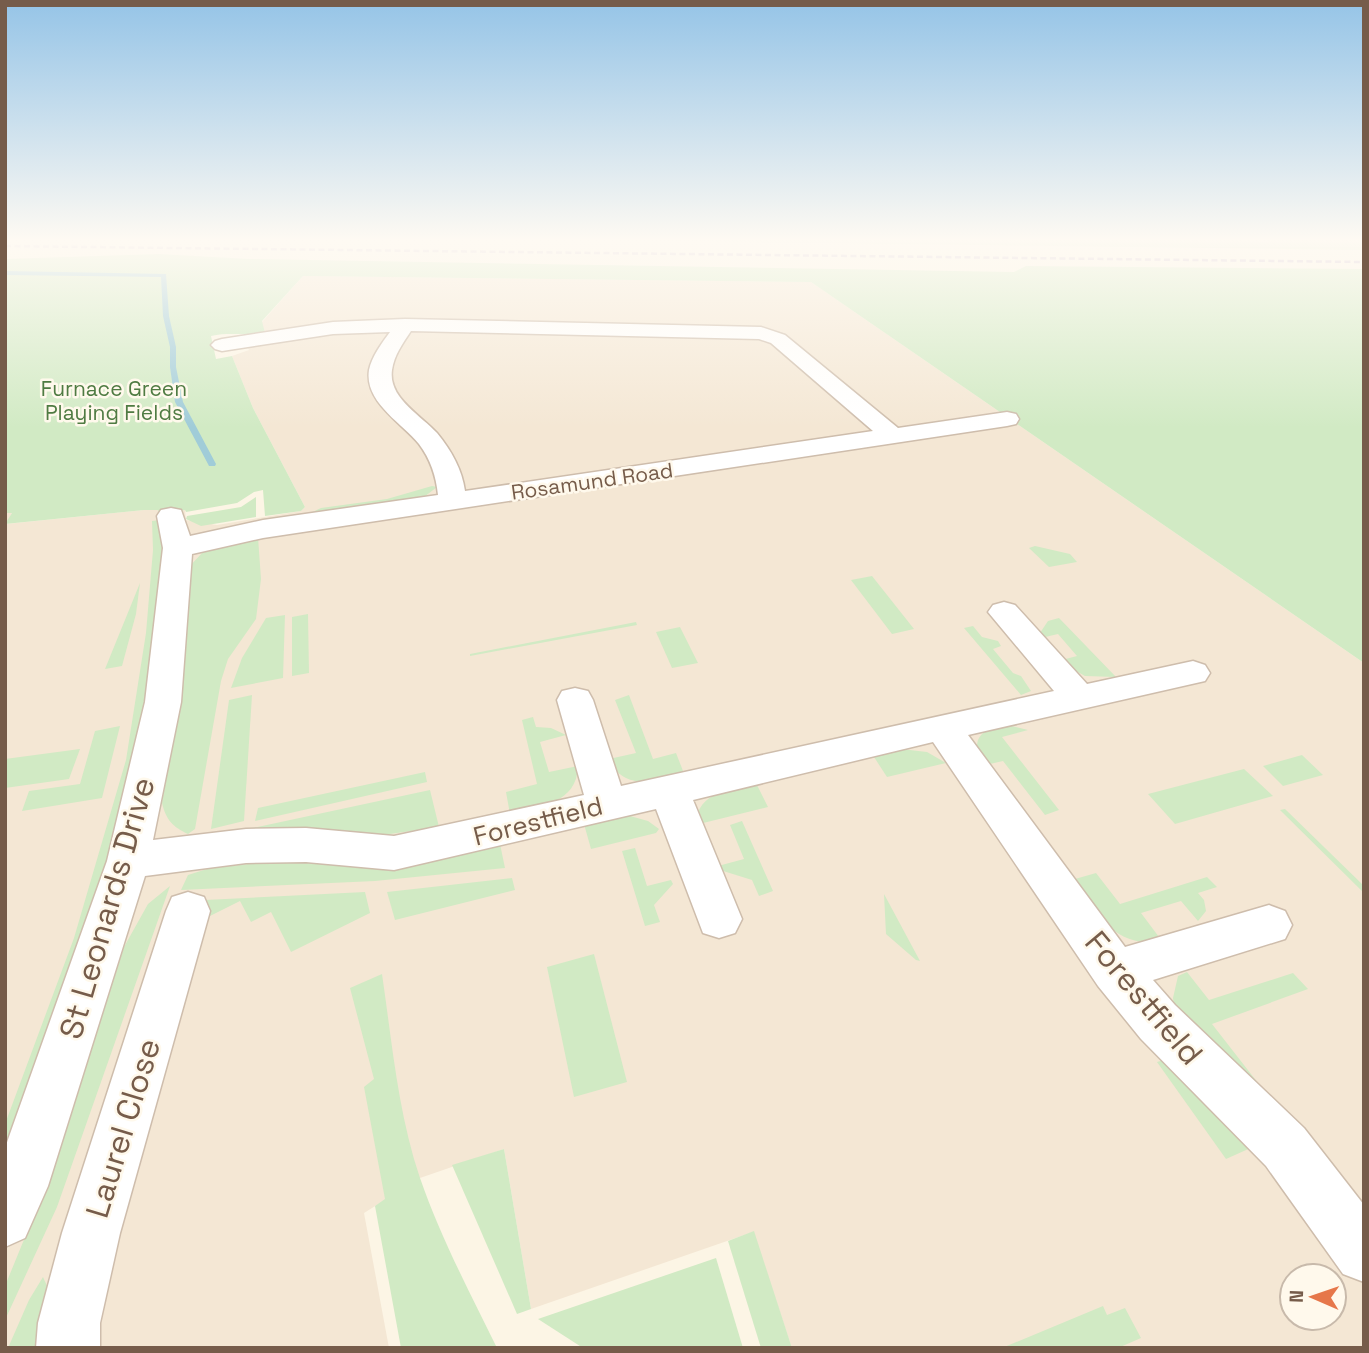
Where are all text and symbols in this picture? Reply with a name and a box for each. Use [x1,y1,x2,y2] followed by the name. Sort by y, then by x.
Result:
[41,375,187,426] park label: Furnace Green Playing Fields
[509,456,675,506] street label: Rosamund Road
[50,772,164,1044] street label: St Leonards Drive
[470,789,606,853] street label: Forestfield
[1076,923,1212,1073] street label: Forestfield
[77,1033,169,1223] street label: Laurel Close
[1278,1262,1348,1332] north arrow
[1284,1290,1309,1303] text: N

